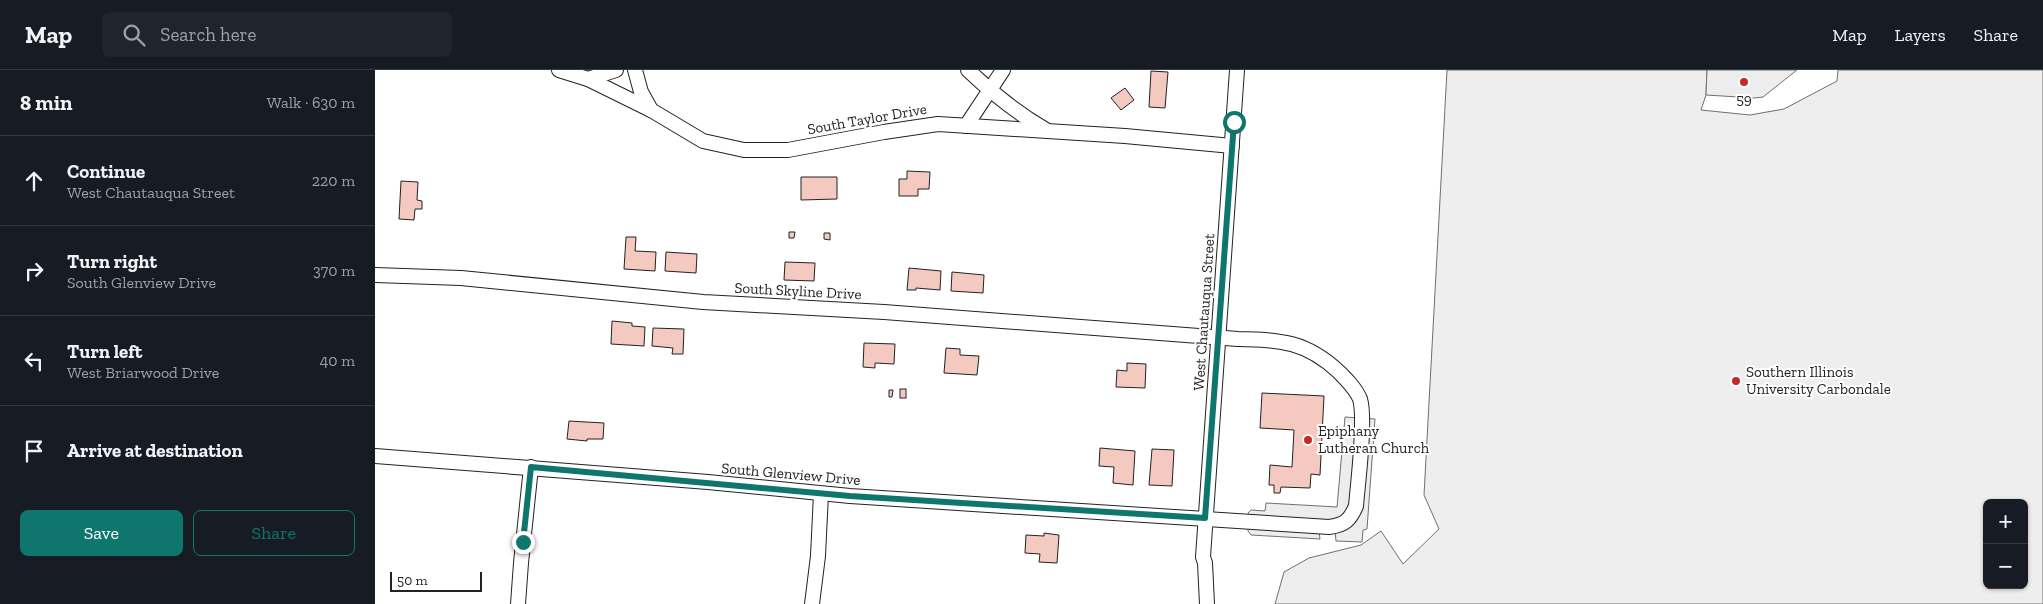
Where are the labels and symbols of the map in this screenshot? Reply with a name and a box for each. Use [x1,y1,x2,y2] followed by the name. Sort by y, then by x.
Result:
[1738,76,1750,88] marker: 59
[1736,90,1752,108] place label: 59
[806,100,928,138] street label: South Taylor Drive
[1223,111,1246,134] route start
[1190,232,1219,391] street label: West Chautauqua Street
[734,279,862,303] street label: South Skyline Drive
[1746,363,1891,398] place label: Southern Illinois University Carbondale
[1730,375,1742,387] marker: Southern Illinois University Carbondale
[1318,422,1430,457] place label: Epiphany Lutheran Church
[1302,434,1314,446] marker: Epiphany Lutheran Church
[721,459,861,489] street label: South Glenview Drive
[512,531,535,554] route end
[390,569,483,592] scale bar

